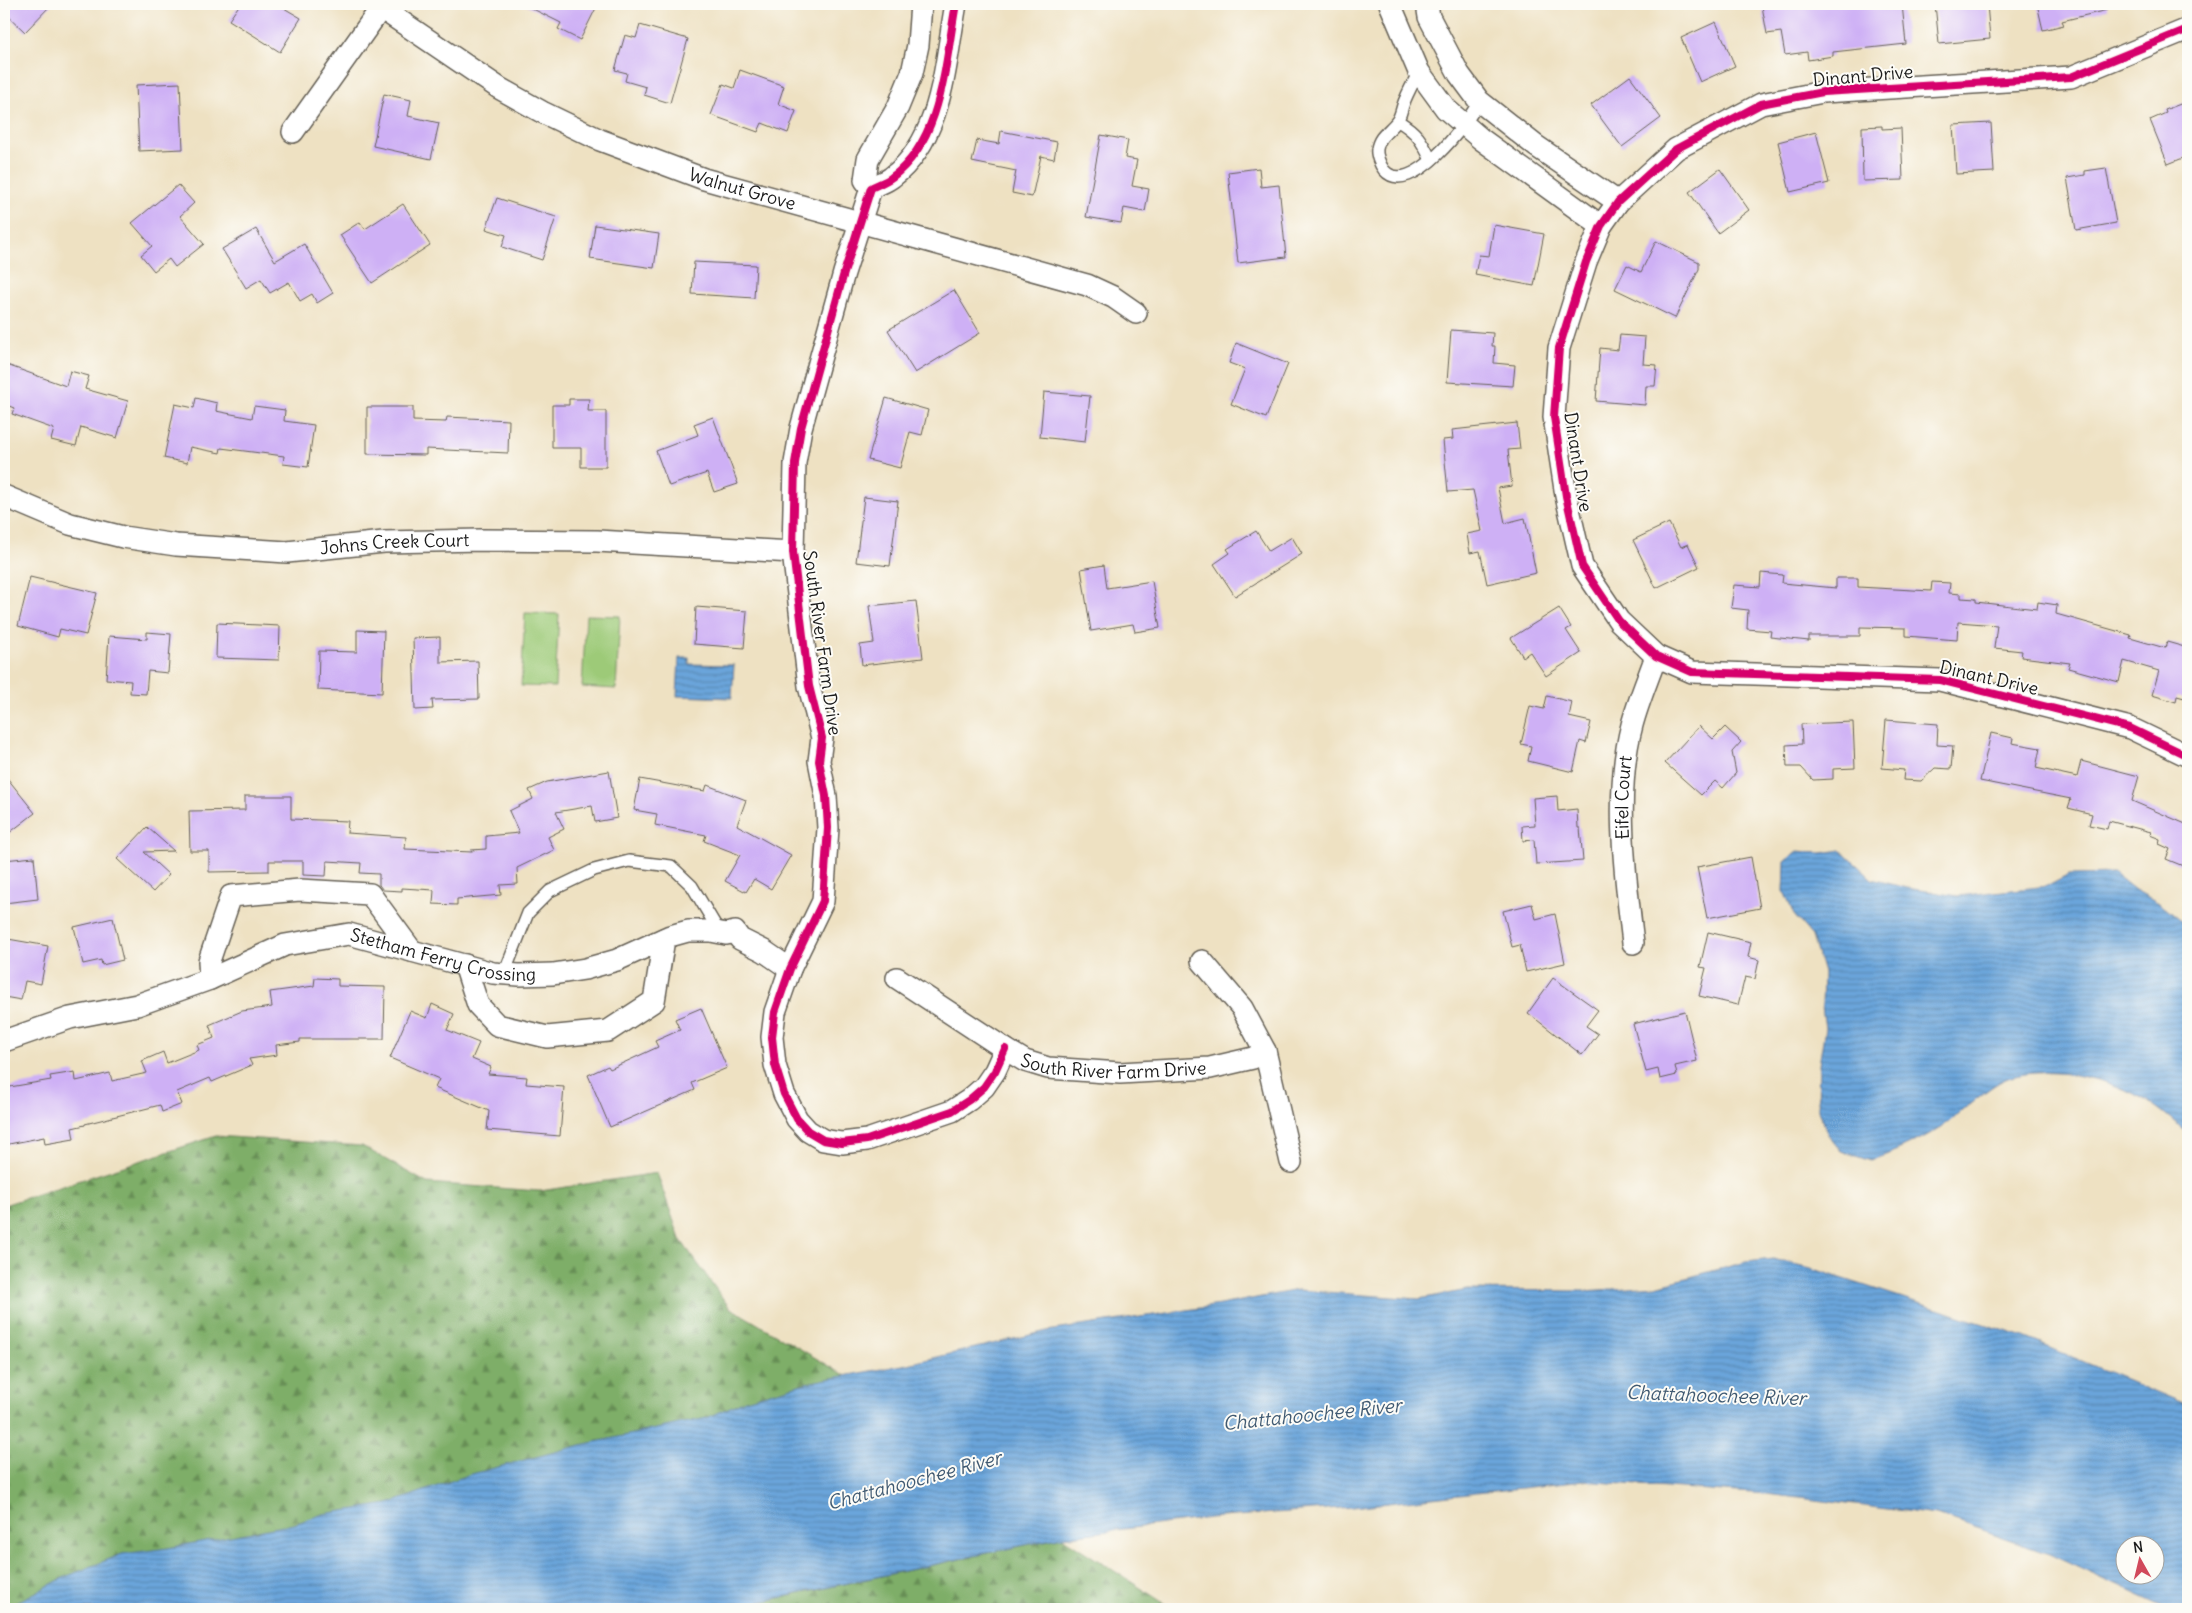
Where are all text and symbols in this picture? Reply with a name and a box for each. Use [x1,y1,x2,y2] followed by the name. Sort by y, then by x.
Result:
[1812,60,1914,91] street label: Dinant Drive
[686,162,798,215] street label: Walnut Grove
[1559,410,1598,513] street label: Dinant Drive
[319,528,469,560] street label: Johns Creek Court
[798,549,847,737] street label: South River Farm Drive
[1937,655,2041,700] street label: Dinant Drive
[1610,754,1637,840] street label: Eifel Court
[348,923,536,986] street label: Stetham Ferry Crossing
[1018,1048,1207,1084] street label: South River Farm Drive
[1626,1380,1808,1410] water label: Chattahoochee River
[1221,1392,1405,1435] water label: Chattahoochee River
[824,1445,1006,1515] water label: Chattahoochee River
[2114,1536,2164,1586] north arrow
[2132,1538,2144,1557] text: N

